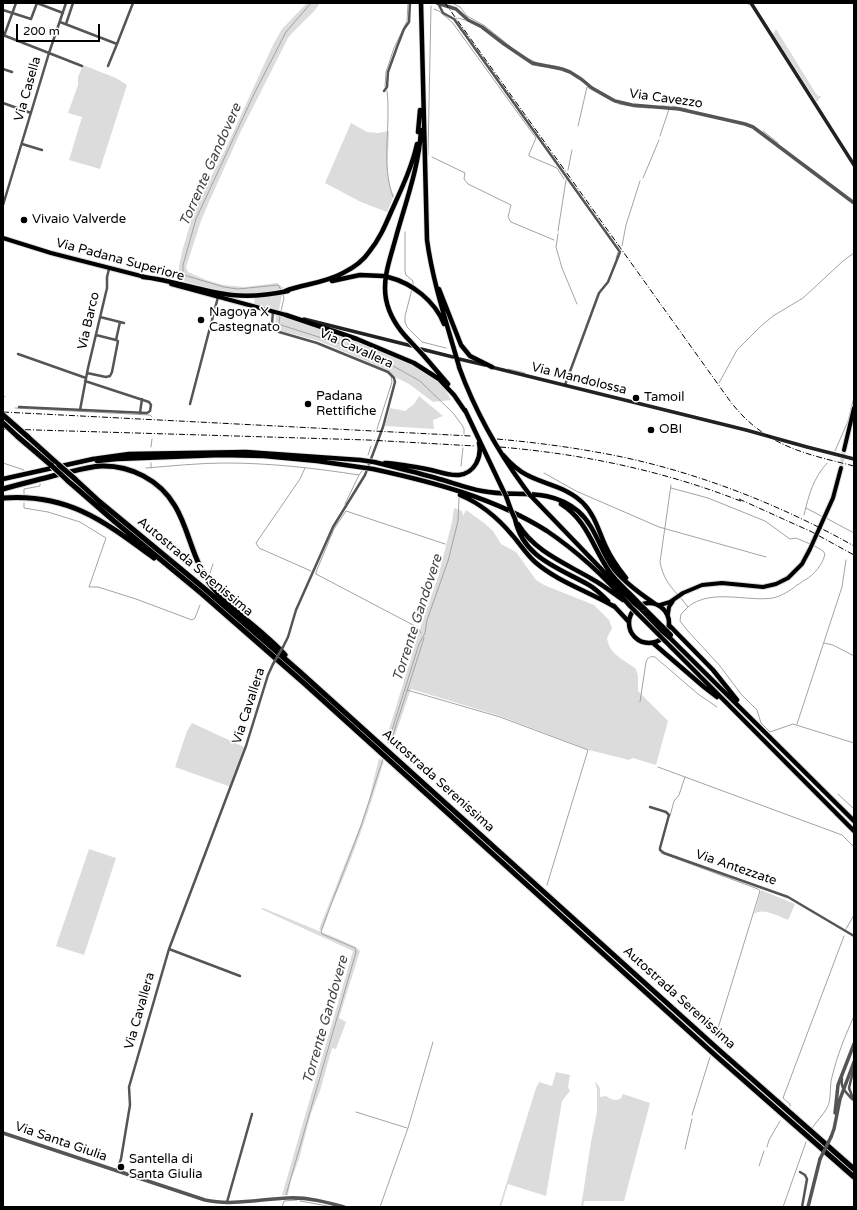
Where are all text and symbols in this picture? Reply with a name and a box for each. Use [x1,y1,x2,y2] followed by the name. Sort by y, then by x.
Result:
[18,16,102,42] scale bar
[23,24,60,38] text: 200 m
[11,55,45,123] street label: Via Casella
[628,86,704,112] street label: Via Cavezzo
[176,101,246,229] water label: Torrente Gandovere
[32,212,126,228] place label: Vivaio Valverde
[19,215,29,225] marker: Vivaio Valverde
[54,235,186,285] street label: Via Padana Superiore
[75,291,103,351] street label: Via Barco
[209,305,280,336] place label: Nagoya X Castegnato
[196,315,206,325] marker: Nagoya X Castegnato
[317,326,395,372] street label: Via Cavallera
[530,360,628,398] street label: Via Mandolossa
[316,389,376,420] place label: Padana Rettifiche
[644,390,684,406] place label: Tamoil
[631,393,641,403] marker: Tamoil
[303,399,313,409] marker: Padana Rettifiche
[659,422,682,438] place label: OBI
[646,425,656,435] marker: OBI
[134,514,256,620] street label: Autostrada Serenissima
[390,552,446,684] water label: Torrente Gandovere
[229,666,269,746] street label: Via Cavallera
[378,726,498,836] street label: Autostrada Serenissima
[693,847,779,889] street label: Via Antezzate
[619,943,739,1053] street label: Autostrada Serenissima
[300,954,352,1086] water label: Torrente Gandovere
[122,971,158,1051] street label: Via Cavallera
[13,1119,109,1165] street label: Via Santa Giulia
[129,1152,203,1183] place label: Santella di Santa Giulia
[116,1162,126,1172] marker: Santella di Santa Giulia

